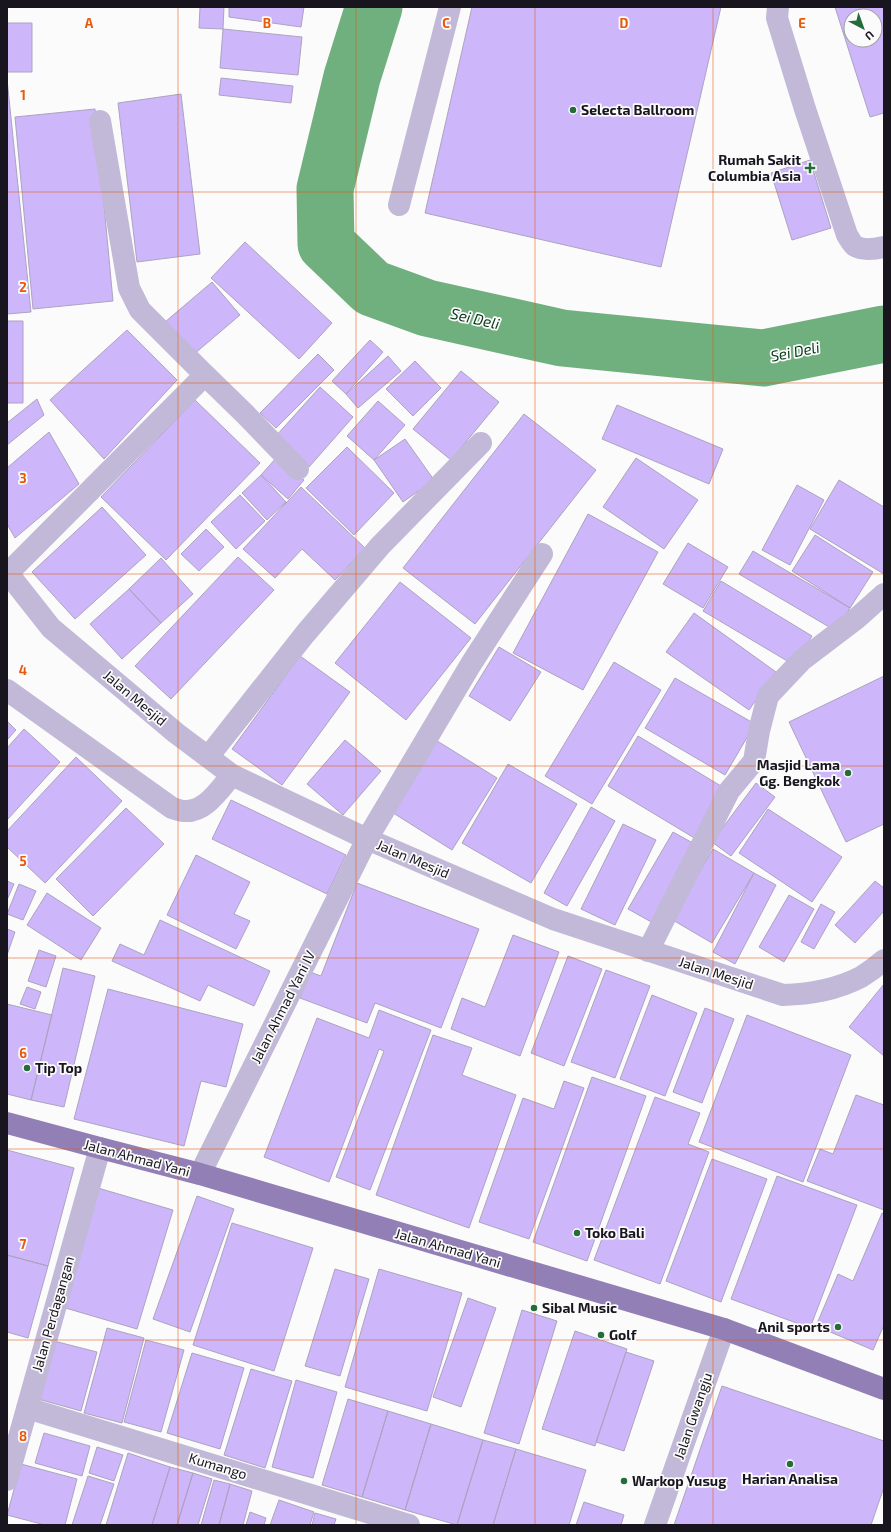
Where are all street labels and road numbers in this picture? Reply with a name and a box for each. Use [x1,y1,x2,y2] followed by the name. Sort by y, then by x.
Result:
[100,666,170,729] street label: Jalan Mesjid
[374,836,452,881] street label: Jalan Mesjid
[247,947,319,1066] street label: Jalan Ahmad Yani IV
[677,952,756,993] street label: Jalan Mesjid
[82,1135,192,1180] street label: Jalan Ahmad Yani
[393,1224,503,1271] street label: Jalan Ahmad Yani
[28,1254,77,1374] street label: Jalan Perdagangan
[670,1370,715,1462] street label: Jalan Gwangju
[187,1449,249,1482] street label: Kumango

